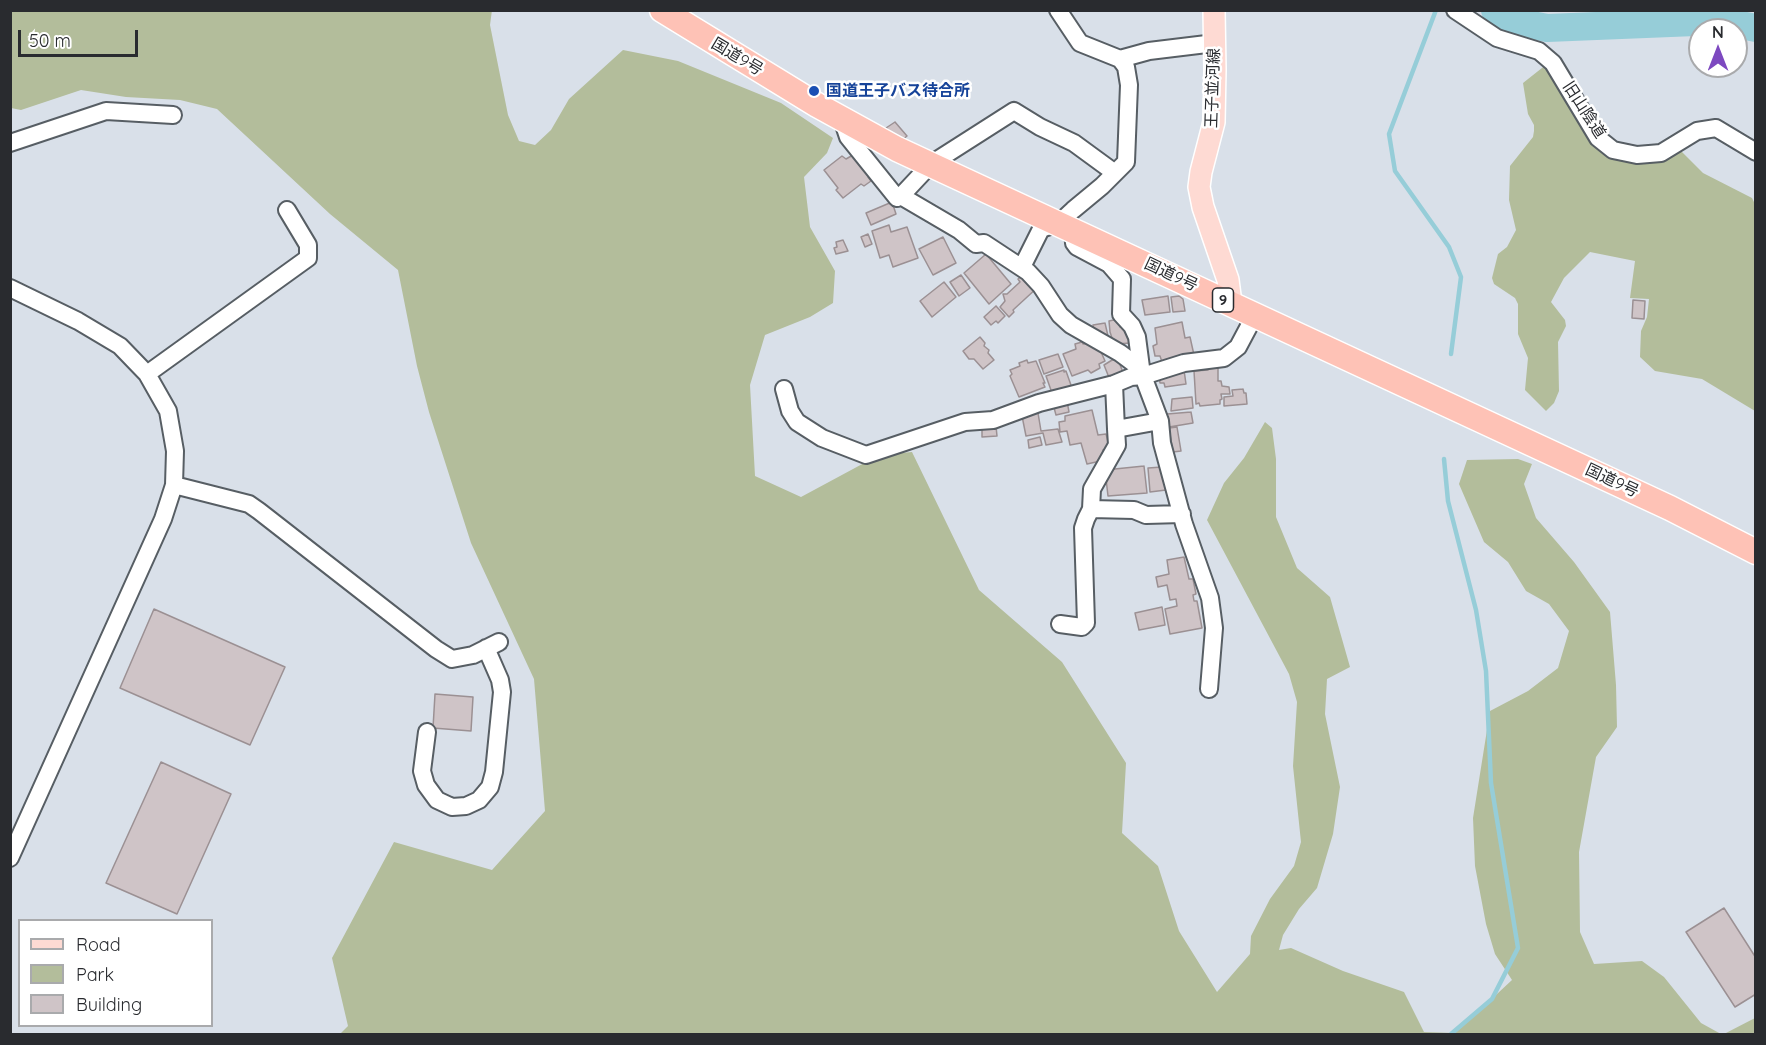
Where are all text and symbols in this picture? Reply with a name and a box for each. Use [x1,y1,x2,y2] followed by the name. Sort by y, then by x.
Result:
[21,18,141,56] scale bar
[1688,18,1748,78] north arrow
[1712,22,1724,42] text: N
[29,29,71,52] text: 50 m
[708,34,766,80] street label: 国道9号
[1202,48,1224,128] street label: 王子並河線
[1559,78,1609,142] street label: 旧山陰道
[826,81,970,101] place label: 国道王子バス待合所
[807,84,821,98] marker: 国道王子バス待合所
[1141,254,1201,296] street label: 国道9号
[1212,288,1234,312] road number: 9
[1582,460,1642,502] street label: 国道9号
[18,919,213,1027] legend
[76,933,121,956] text: Road
[76,963,114,986] text: Park
[76,993,142,1016] text: Building

